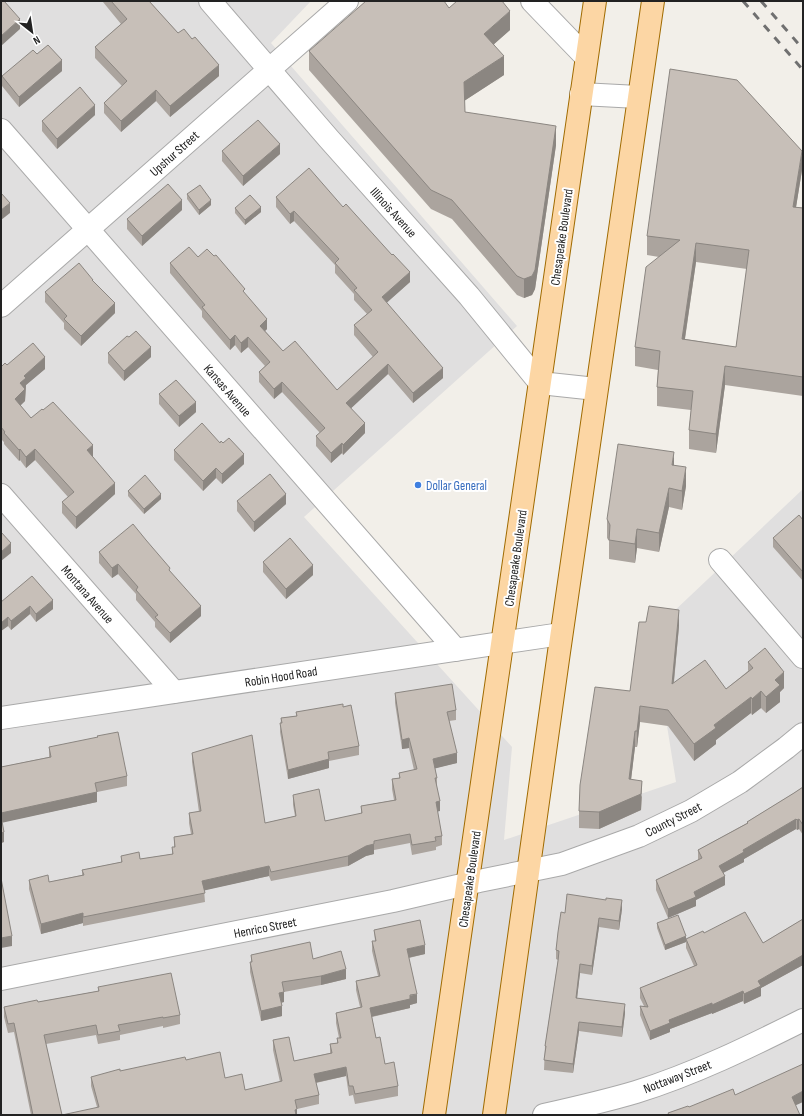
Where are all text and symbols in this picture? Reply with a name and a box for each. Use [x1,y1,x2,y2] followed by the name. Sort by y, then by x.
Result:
[12,12,52,52] north arrow
[31,33,43,47] text: N
[147,127,203,180] street label: Upshur Street
[367,184,420,241] street label: Illinois Avenue
[547,188,577,286] street label: Chesapeake Boulevard
[200,361,254,420] street label: Kansas Avenue
[426,478,487,494] place label: Dollar General
[413,480,423,490] marker: Dollar General
[501,509,531,607] street label: Chesapeake Boulevard
[58,562,117,627] street label: Montana Avenue
[244,663,319,691] street label: Robin Hood Road
[643,799,704,841] street label: County Street
[455,830,485,928] street label: Chesapeake Boulevard
[232,914,298,942] street label: Henrico Street
[641,1057,714,1097] street label: Nottaway Street

